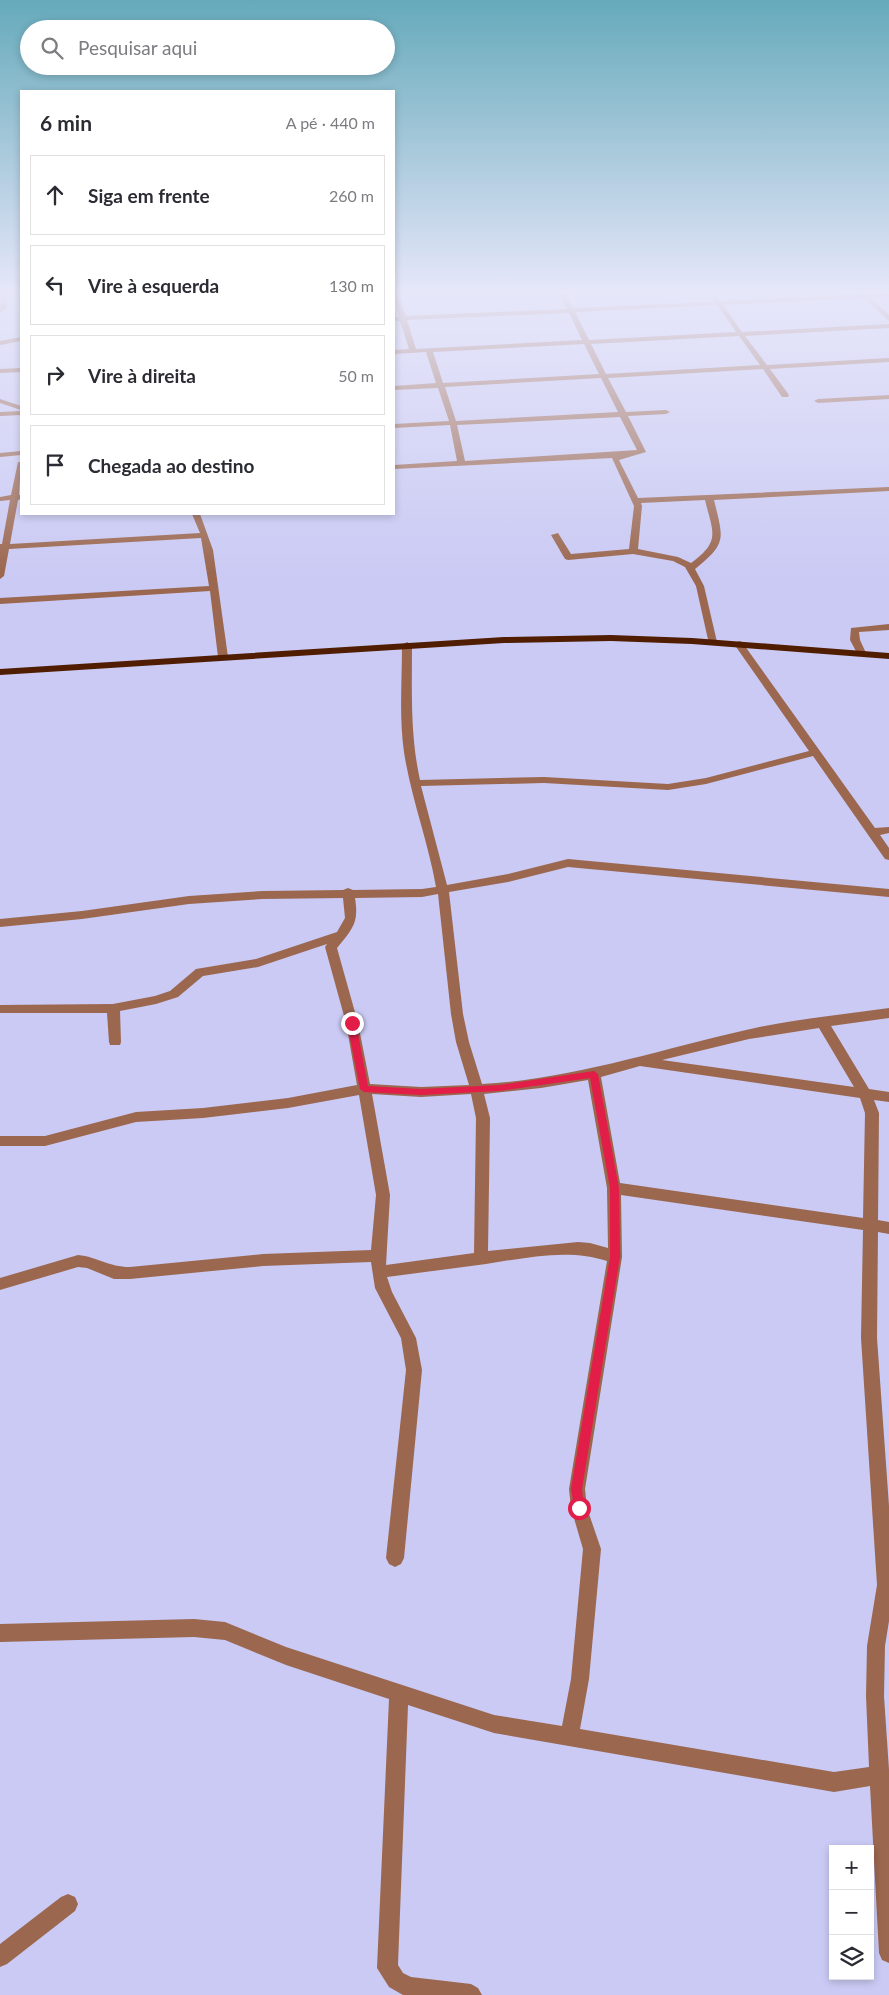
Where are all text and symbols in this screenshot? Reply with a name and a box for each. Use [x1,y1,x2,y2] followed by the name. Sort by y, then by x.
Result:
[20,20,395,75] search box
[38,34,66,62] icon: search
[78,36,197,59] text: Pesquisar aqui
[40,110,92,135] text: 6 min
[286,113,375,132] text: A pé · 440 m
[41,181,69,209] icon: ahead
[88,184,210,207] text: Siga em frente
[329,186,374,205] text: 260 m
[41,271,69,299] icon: left
[88,274,219,297] text: Vire à esquerda
[329,276,374,295] text: 130 m
[41,361,69,389] icon: right
[88,364,196,387] text: Vire à direita
[338,366,374,385] text: 50 m
[41,451,69,479] icon: arrive
[88,454,254,477] text: Chegada ao destino
[341,1012,364,1035] route end
[568,1497,591,1520] route start
[829,1845,874,1980] map controls
[829,1845,874,1890] button: +
[829,1890,874,1935] button: −
[829,1935,874,1980] button: layers

